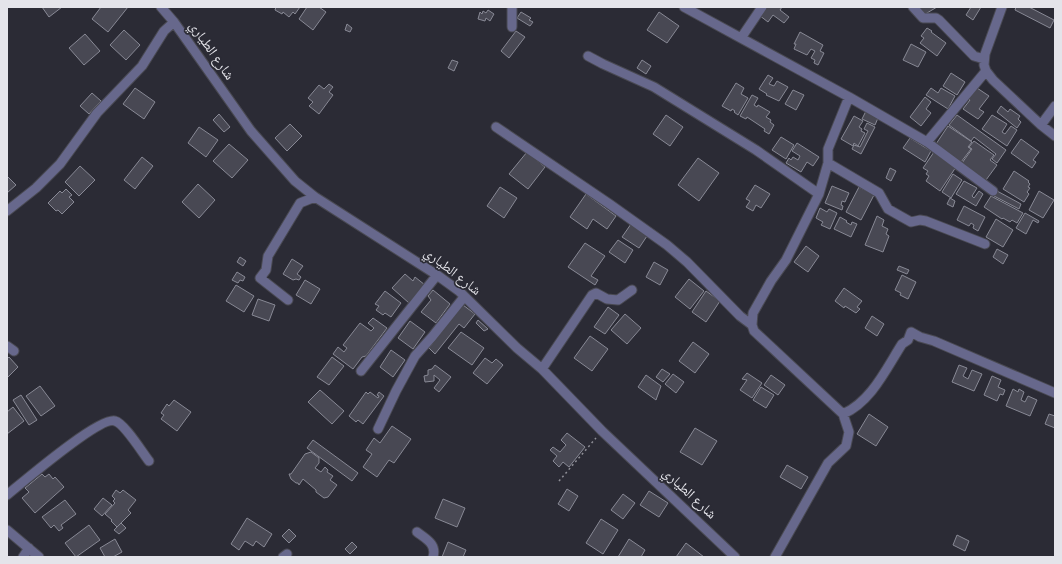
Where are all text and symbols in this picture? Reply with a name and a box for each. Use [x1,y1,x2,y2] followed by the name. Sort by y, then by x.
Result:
[183,18,237,84] street label: شارع الطياري
[419,244,484,301] street label: شارع الطياري
[657,465,720,524] street label: شارع الطياري

